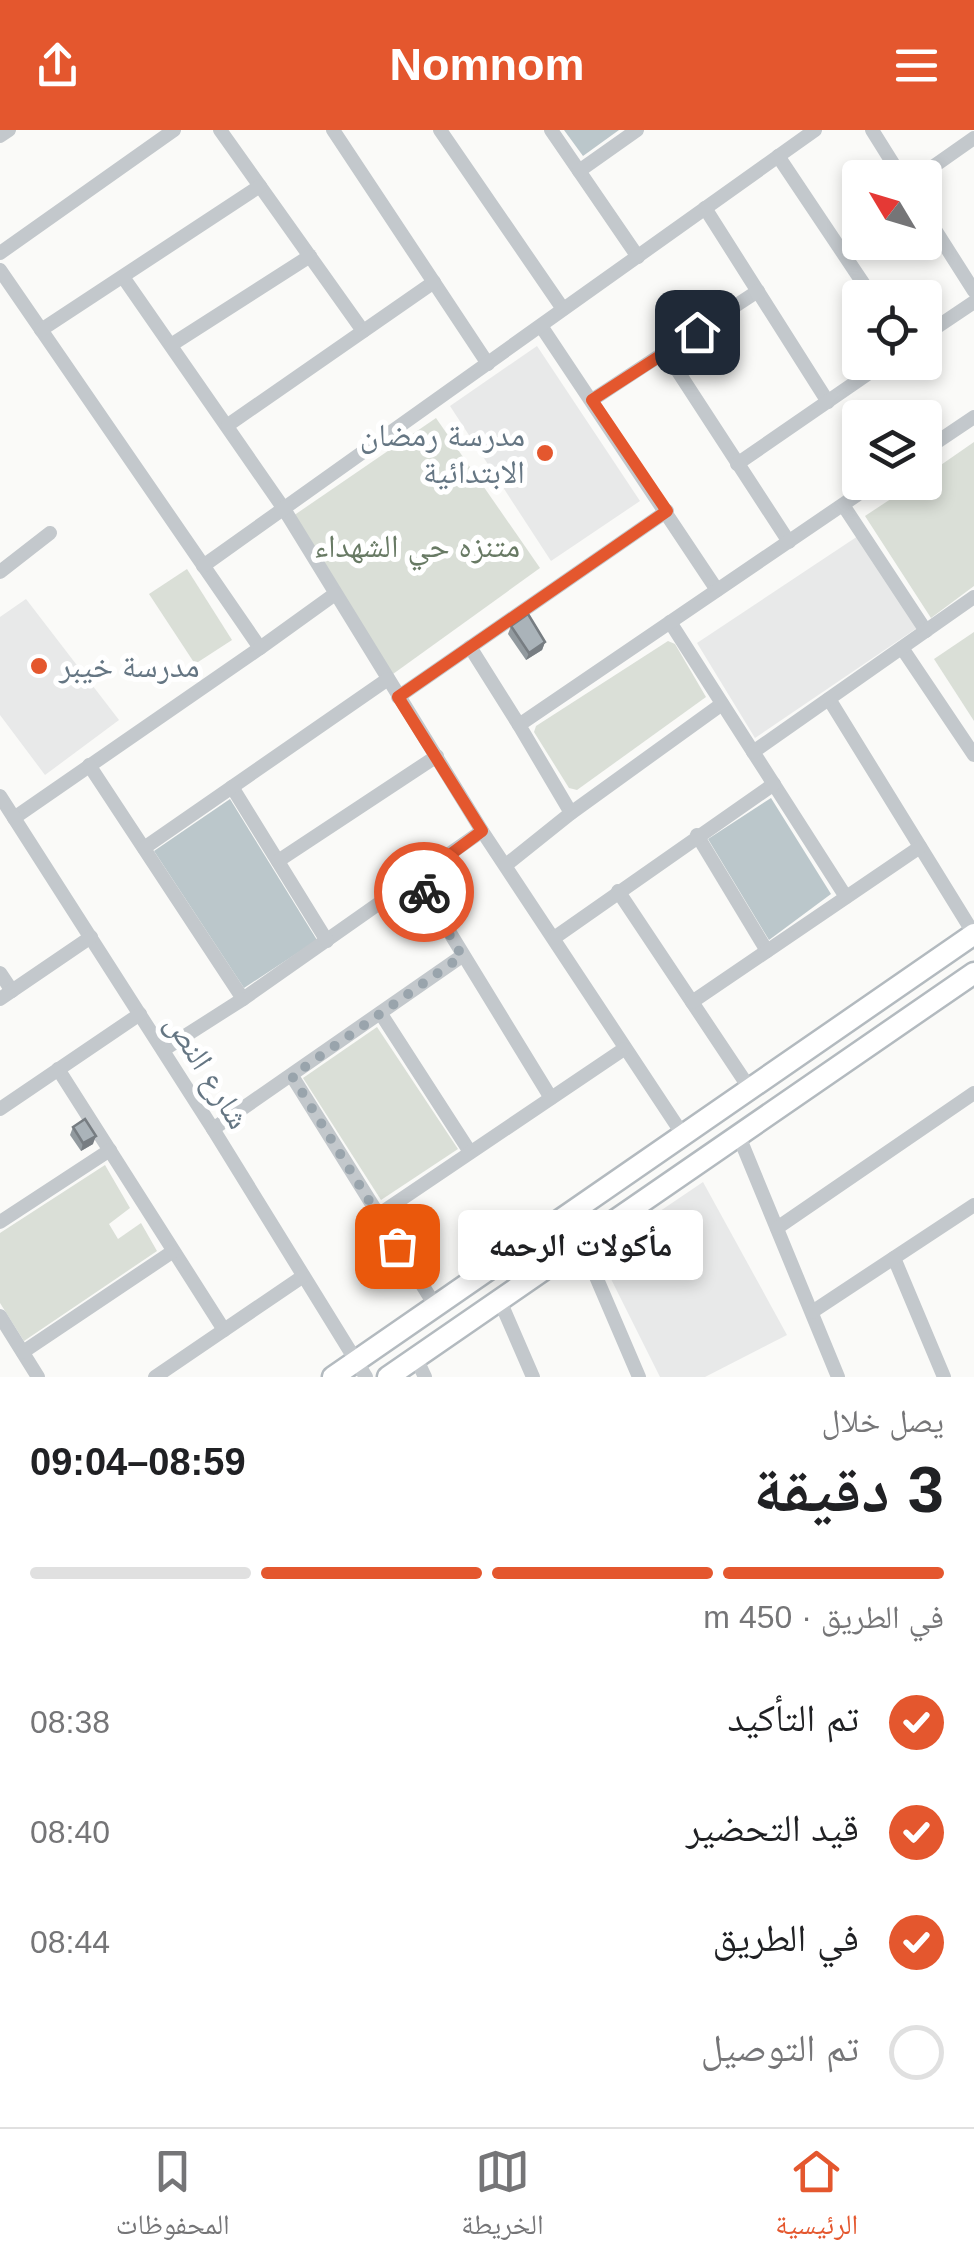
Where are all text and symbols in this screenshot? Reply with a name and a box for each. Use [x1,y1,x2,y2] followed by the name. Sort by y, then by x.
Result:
[30,38,85,93] icon: share
[889,38,944,93] icon: menu
[390,39,585,90] text: Nomnom
[842,160,942,260] north arrow
[842,160,942,500] map controls
[842,280,942,380] button: locate
[655,290,740,375] pin
[670,305,725,360] icon: home
[842,400,942,500] button: layers
[360,417,525,490] place label: مدرسة رمضان الابتدائية
[534,442,556,464] marker: مدرسة رمضان الابتدائية
[314,528,520,571] park label: متنزه حي الشهداء
[58,648,200,684] place label: مدرسة خيبر
[28,655,50,677] marker: مدرسة خيبر
[374,842,474,942] courier
[397,865,452,920] icon: bike
[157,1007,257,1136] street label: شارع النص
[355,1204,440,1289] pin
[457,1211,702,1281] callout: مأكولات الرحمه
[370,1219,425,1274] icon: bag
[489,1227,672,1263] text: مأكولات الرحمه
[821,1403,944,1439] text: يصل خلال
[30,1441,246,1483] text: 08:59–09:04
[753,1453,944,1526] text: 3 دقيقة
[703,1599,944,1635] text: في الطريق · 450 m
[889,1695,944,1750] icon: check
[727,1697,859,1739] text: تم التأكيد
[30,1704,110,1740] text: 08:38
[889,1805,944,1860] icon: check
[686,1807,859,1849] text: قيد التحضير
[30,1814,110,1850] text: 08:40
[889,1915,944,1970] icon: check
[713,1917,859,1959] text: في الطريق
[30,1924,110,1960] text: 08:44
[701,2027,859,2069] text: تم التوصيل
[116,2144,230,2252] tab: المحفوظات
[461,2144,544,2252] tab: الخريطة
[775,2144,858,2252] tab: الرئيسية

